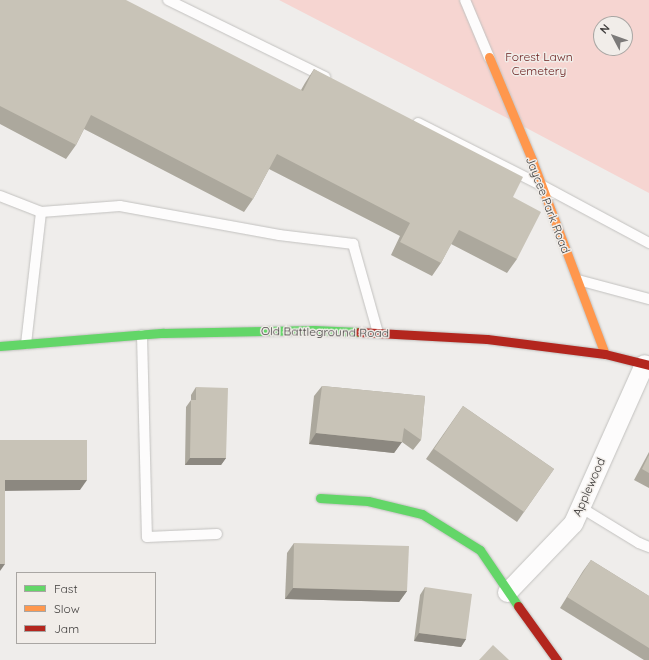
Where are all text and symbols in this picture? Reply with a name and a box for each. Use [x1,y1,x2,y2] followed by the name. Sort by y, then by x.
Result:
[593,16,633,56] north arrow
[597,21,613,36] text: N
[505,50,573,78] park label: Forest Lawn Cemetery
[523,155,573,255] street label: Jaycee Park Road
[261,324,389,340] street label: Old Battleground Road
[570,456,608,518] street label: Applewood
[16,572,156,644] legend
[54,581,78,596] text: Fast
[54,601,80,616] text: Slow
[54,621,79,636] text: Jam

